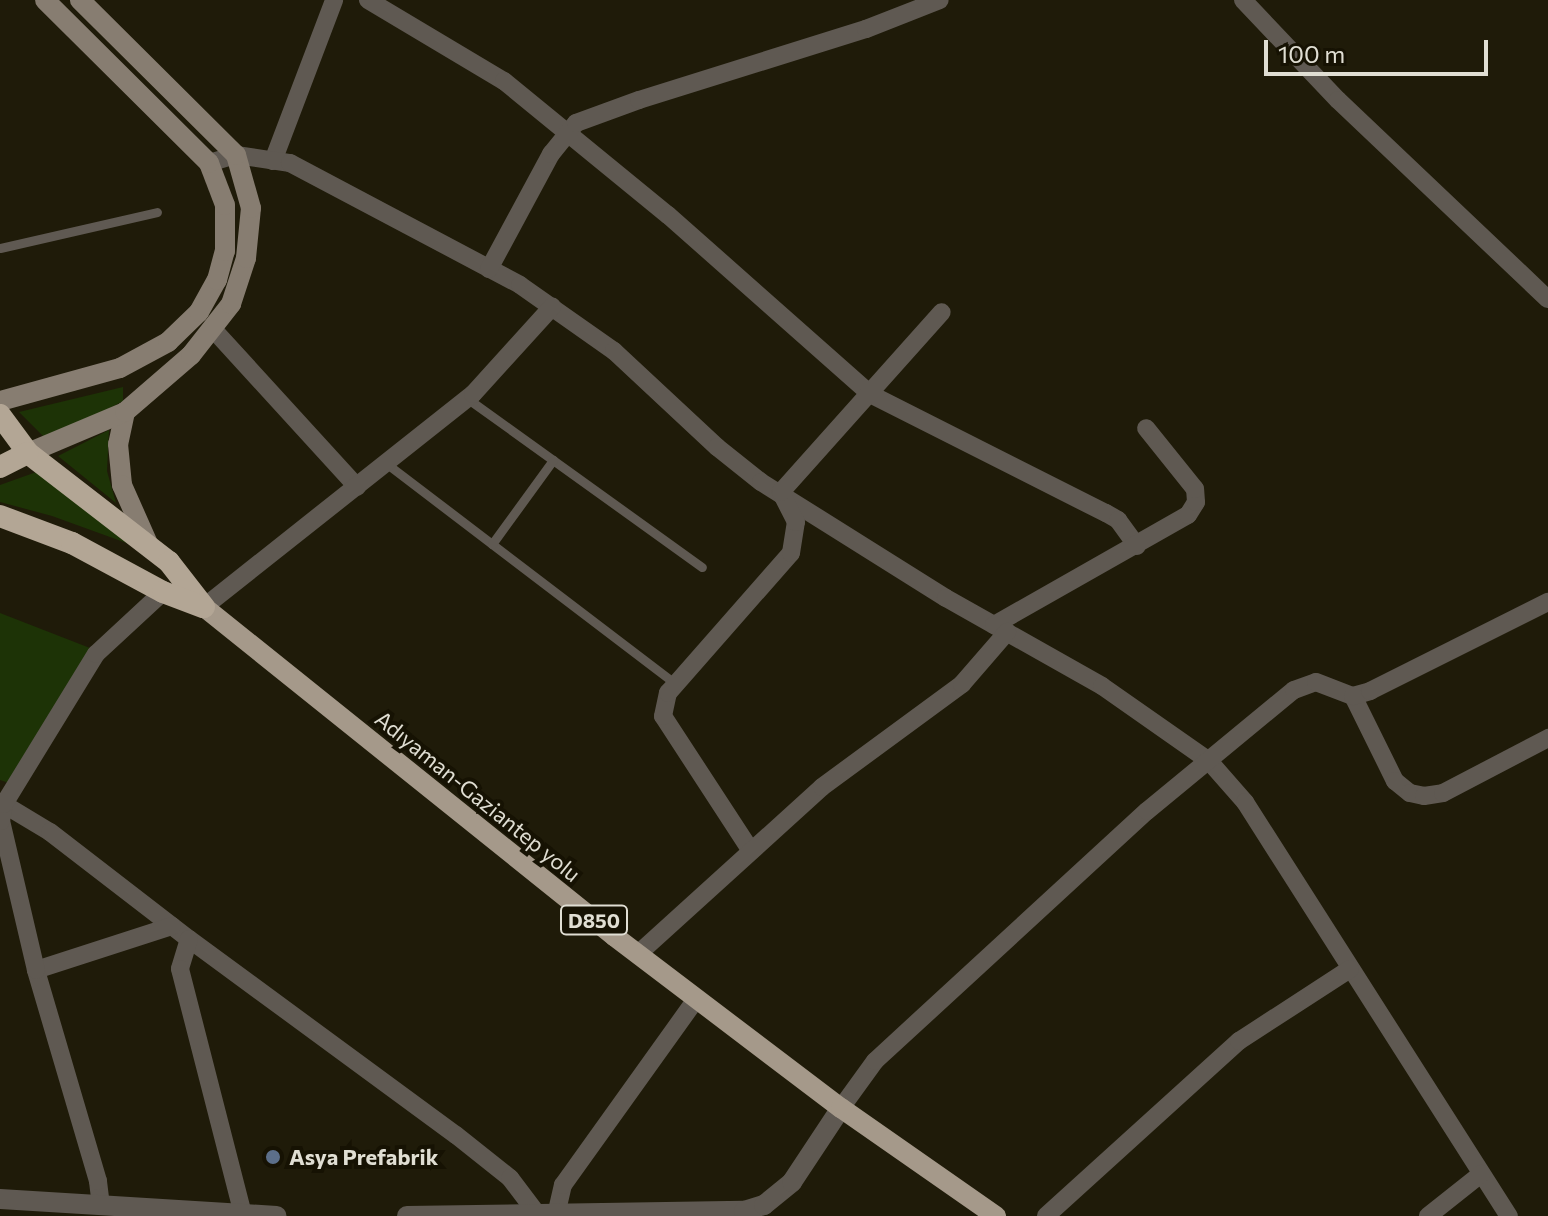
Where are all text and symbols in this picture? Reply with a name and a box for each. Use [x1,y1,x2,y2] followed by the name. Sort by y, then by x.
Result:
[1268,24,1492,74] scale bar
[1278,39,1345,68] text: 100 m
[370,705,586,887] street label: Adıyaman-Gaziantep yolu
[560,904,628,936] road number: D850
[289,1144,438,1170] place label: Asya Prefabrik
[264,1148,282,1166] marker: Asya Prefabrik

